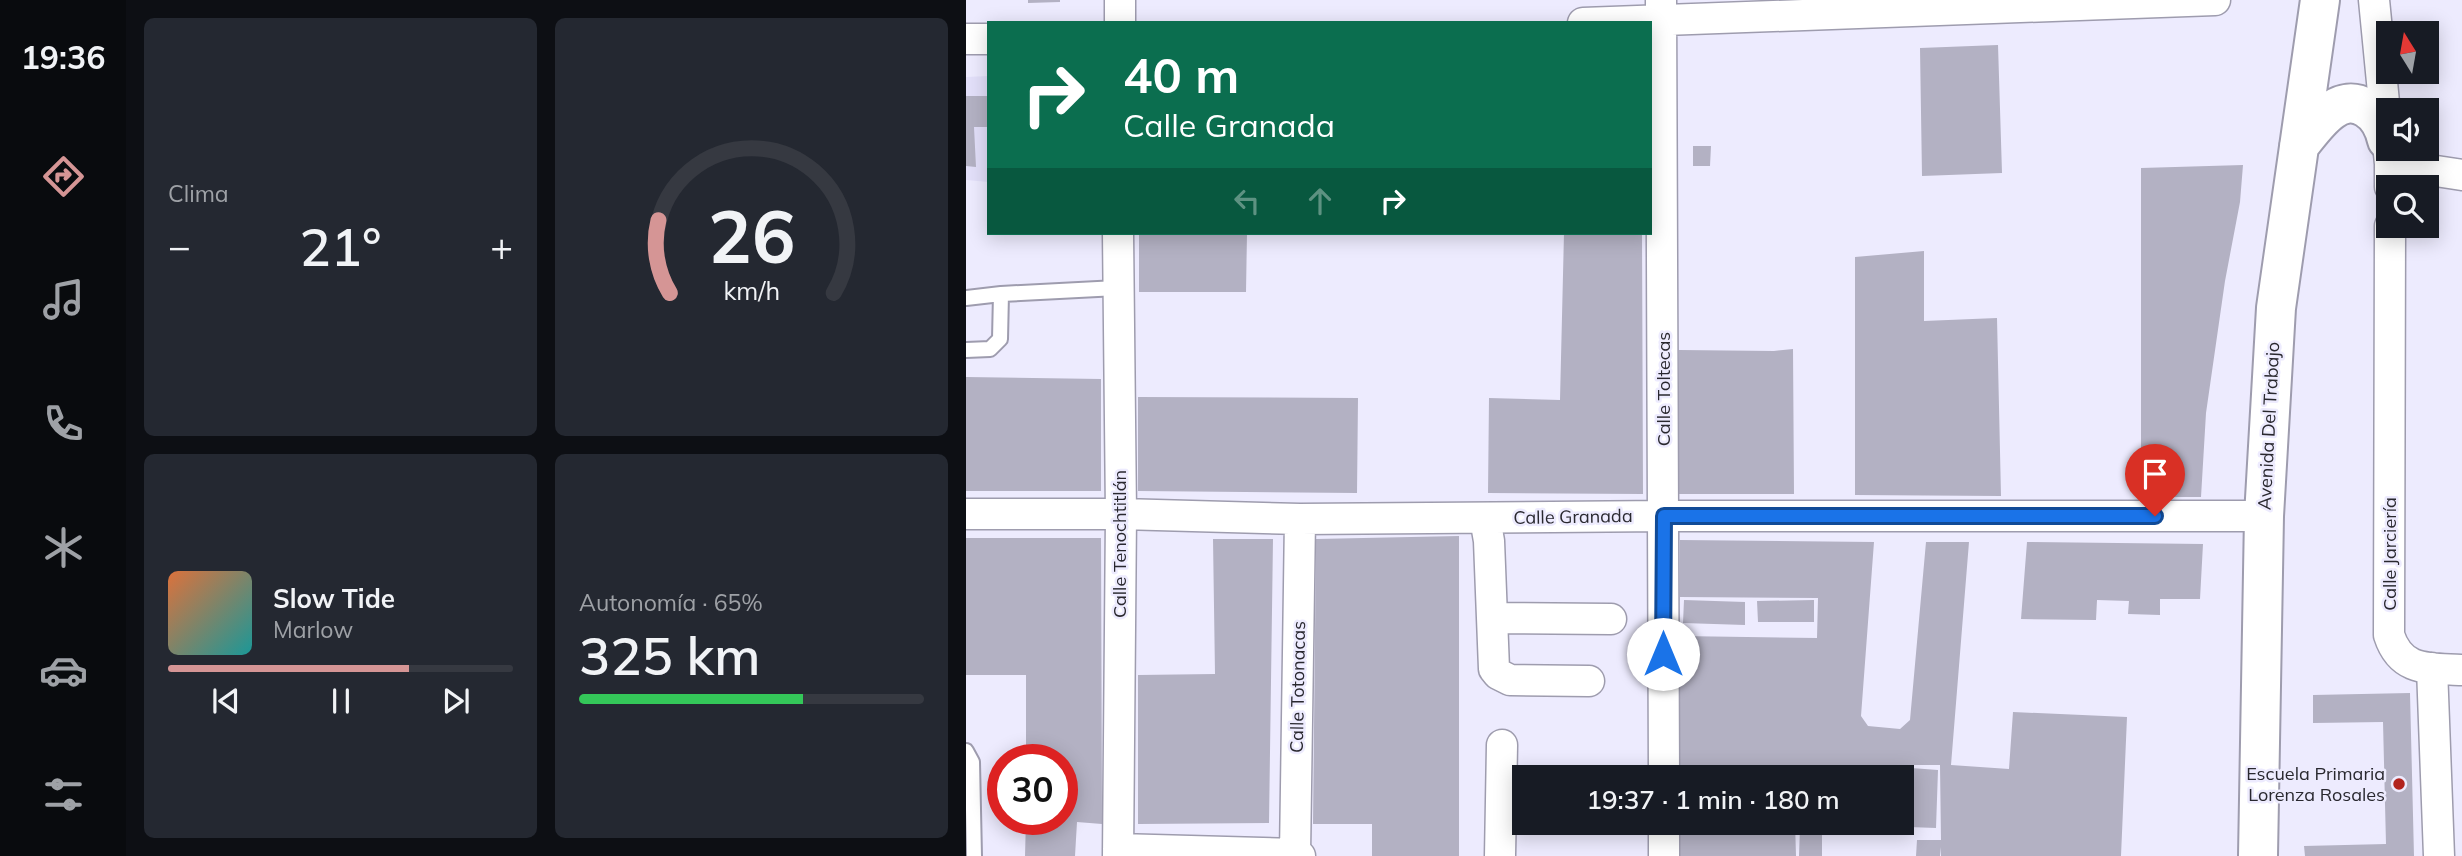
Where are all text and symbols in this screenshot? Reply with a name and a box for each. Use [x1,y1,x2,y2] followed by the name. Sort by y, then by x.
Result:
[2376,21,2440,84] north arrow
[2376,21,2439,238] map controls
[21,37,105,77] text: 19:36
[1123,44,1239,105] text: 40 m
[1008,49,1099,140] icon: right
[2376,98,2439,161] button: sound
[1123,105,1335,145] text: Calle Granada
[39,152,88,201] icon: directions
[2376,175,2439,238] button: search
[168,179,229,208] text: Clima
[1228,182,1266,220] icon: left
[1301,182,1339,220] icon: ahead
[1374,182,1412,220] icon: right
[708,190,795,281] text: 26
[300,214,381,279] text: 21°
[168,222,191,270] text: −
[490,222,513,270] text: +
[39,275,88,324] icon: music
[723,275,780,306] text: km/h
[1652,332,1675,446] street label: Calle Toltecas
[2253,341,2284,511] street label: Avenida Del Trabajo
[39,399,88,448] icon: phone
[2125,444,2185,516] pin
[2136,455,2174,493] icon: arrive
[1108,470,1131,618] street label: Calle Tenochtitlán
[2378,497,2401,611] street label: Calle Jarciería
[1513,504,1633,529] street label: Calle Granada
[39,523,88,572] icon: climate
[273,582,395,615] text: Slow Tide
[579,588,763,617] text: Autonomía · 65%
[273,615,353,644] text: Marlow
[1626,617,1700,691] position arrow
[1285,621,1310,753] street label: Calle Totonacas
[579,623,760,688] text: 325 km
[39,646,88,695] icon: car
[207,682,245,720] icon: previous
[322,682,360,720] icon: pause
[437,682,475,720] icon: next
[987,744,1078,835] speed limit sign: 30
[2246,762,2385,806] place label: Escuela Primaria Lorenza Rosales
[39,770,88,819] icon: filters
[2391,776,2407,792] marker: Escuela Primaria Lorenza Rosales
[1586,783,1840,816] text: 19:37 · 1 min · 180 m

